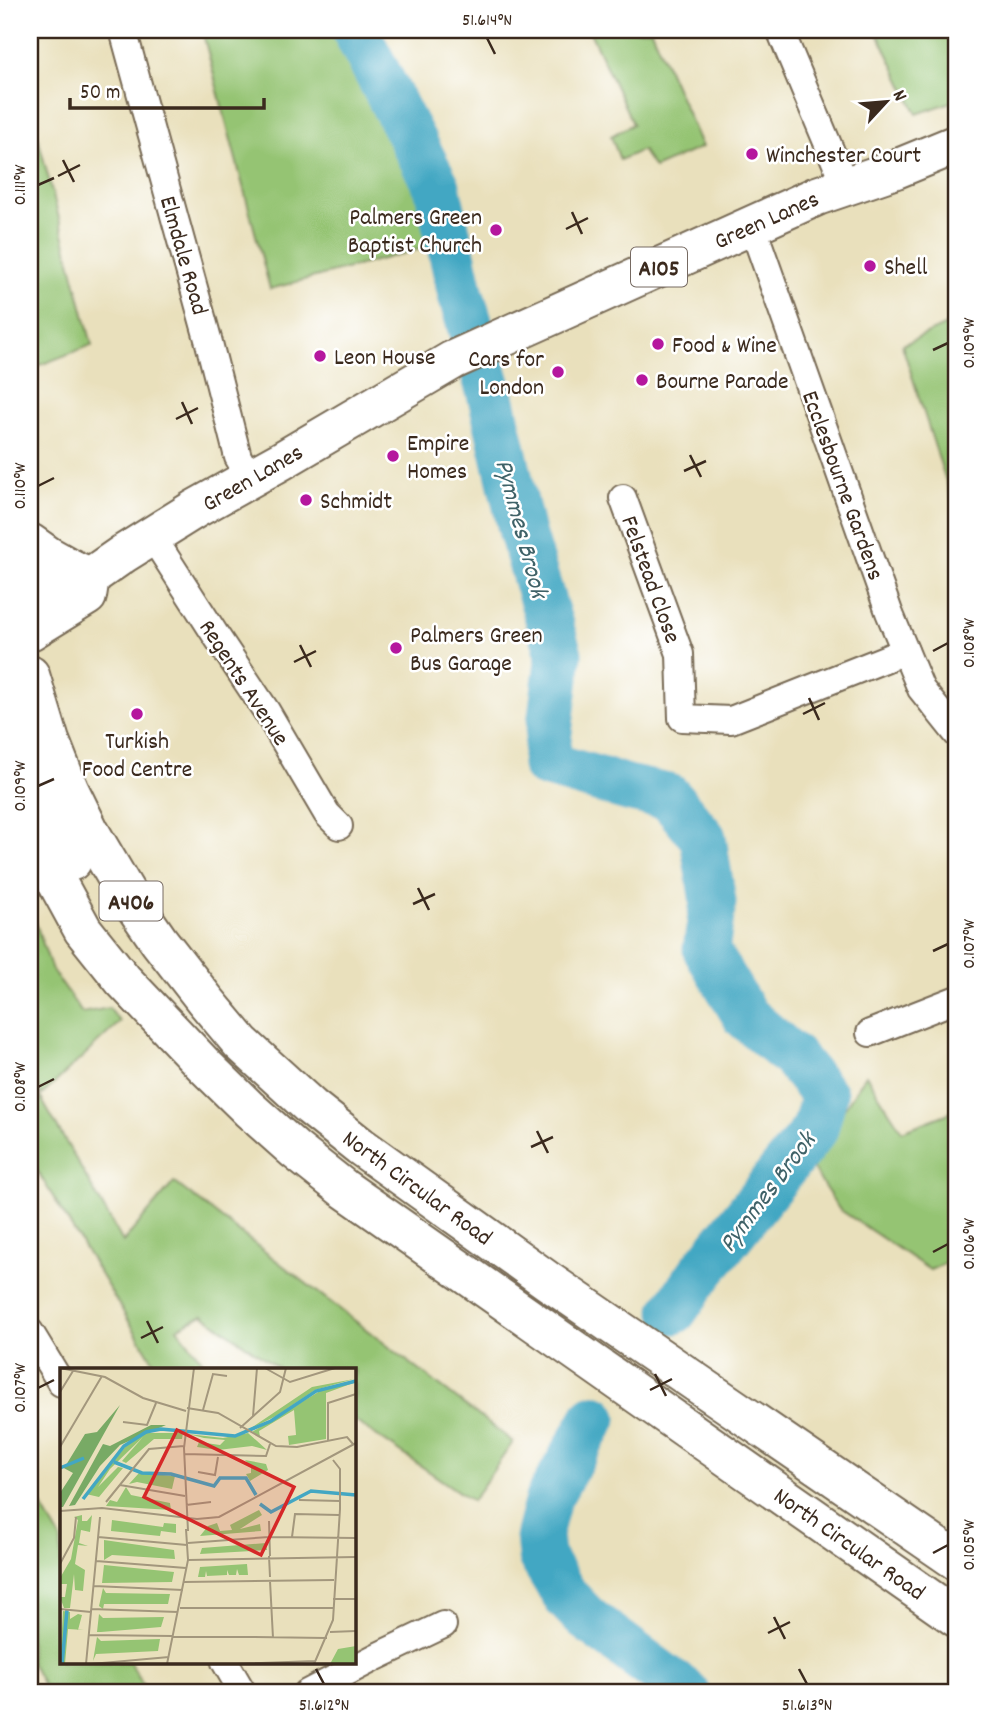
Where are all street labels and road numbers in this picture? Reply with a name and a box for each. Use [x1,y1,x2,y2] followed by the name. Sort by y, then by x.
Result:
[709,184,825,260] street label: Green Lanes
[149,192,215,319] street label: Elmdale Road
[631,248,687,286] road number: A105
[791,387,891,585] street label: Ecclesbourne Gardens
[197,437,310,522] street label: Green Lanes
[610,512,688,649] street label: Felstead Close
[189,614,296,753] street label: Regents Avenue
[100,882,162,920] road number: A406
[334,1123,498,1256] street label: North Circular Road
[766,1480,931,1610] street label: North Circular Road

